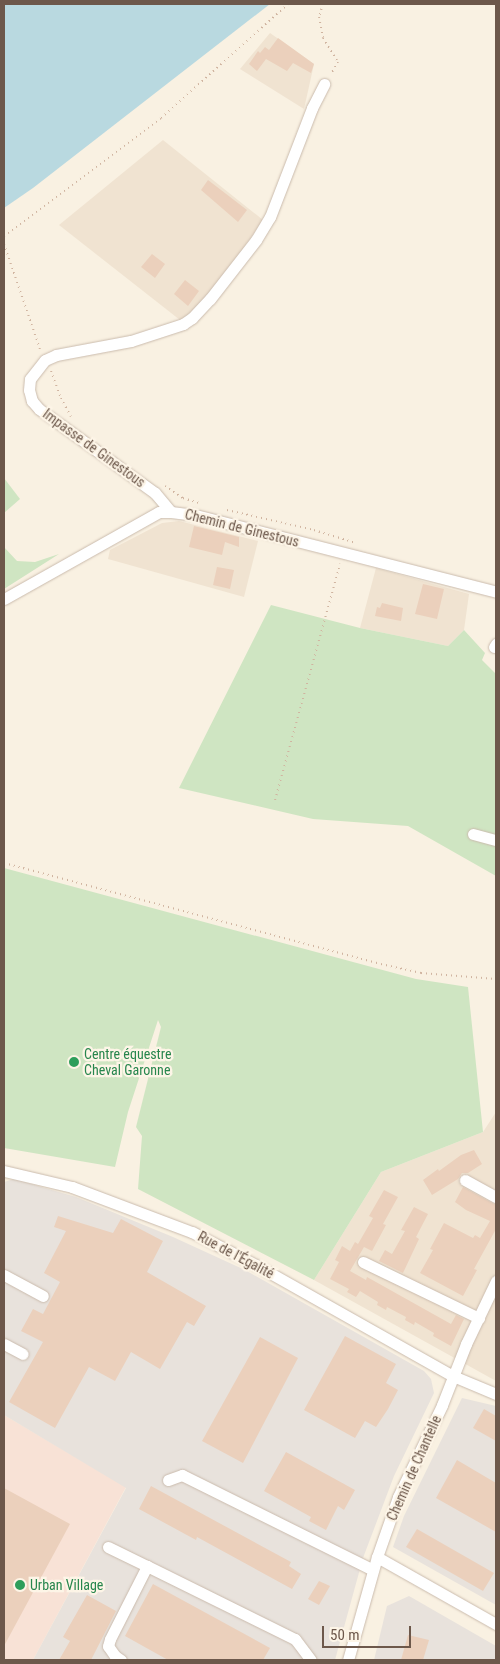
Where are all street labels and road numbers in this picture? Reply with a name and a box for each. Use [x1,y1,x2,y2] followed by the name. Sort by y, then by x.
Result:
[40,405,148,491] street label: Impasse de Ginestous
[183,506,301,550] street label: Chemin de Ginestous
[195,1228,277,1282] street label: Rue de l'Égalité
[383,1413,445,1523] street label: Chemin de Chantelle

